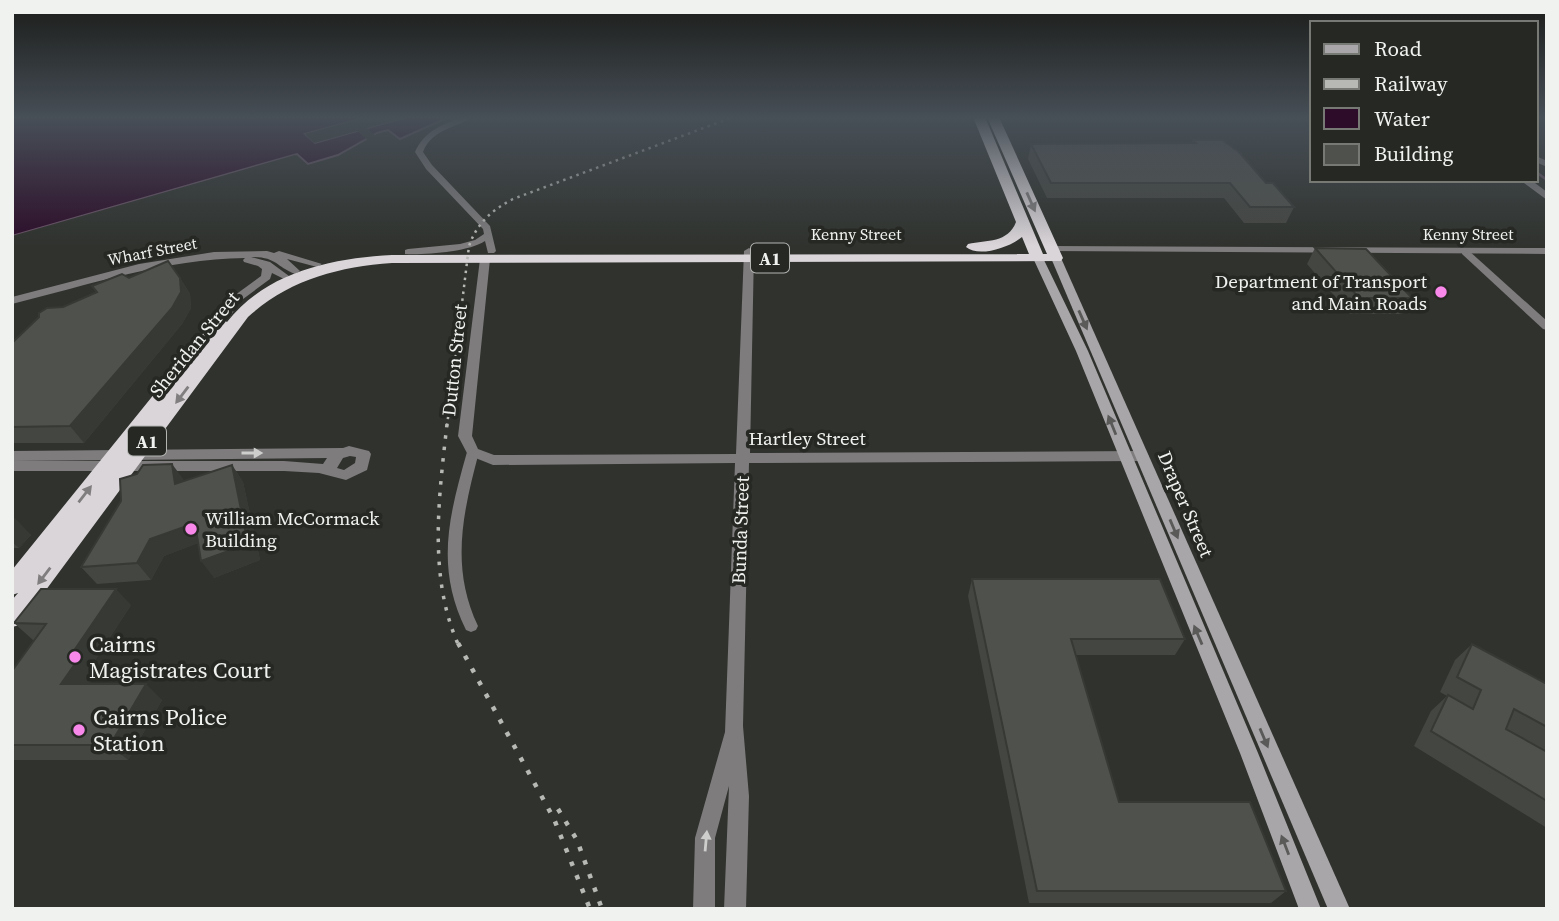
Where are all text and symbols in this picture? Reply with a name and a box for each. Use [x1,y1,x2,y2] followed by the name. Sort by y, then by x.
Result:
[1310,21,1538,182] legend
[1374,34,1422,63] text: Road
[1374,69,1448,98] text: Railway
[1374,104,1430,133] text: Water
[1374,139,1453,168] text: Building
[1026,191,1037,212] one-way arrow
[811,223,902,245] street label: Kenny Street
[1423,223,1514,245] street label: Kenny Street
[105,231,199,270] street label: Wharf Street
[751,244,789,272] road number: A1
[1215,268,1428,316] place label: Department of Transport and Main Roads
[1433,284,1449,300] marker: Department of Transport and Main Roads
[143,285,245,403] street label: Sheridan Street
[435,302,473,417] street label: Dutton Street
[1078,310,1089,331] one-way arrow
[175,386,189,404] one-way arrow
[1106,414,1117,435] one-way arrow
[748,425,866,451] street label: Hartley Street
[128,426,166,456] road number: A1
[241,447,263,459] one-way arrow
[1152,447,1220,562] street label: Draper Street
[725,475,755,584] street label: Bunda Street
[77,485,92,503] one-way arrow
[205,505,380,553] place label: William McCormack Building
[1168,519,1180,539] one-way arrow
[183,521,199,537] marker: William McCormack Building
[37,567,51,585] one-way arrow
[1193,624,1204,645] one-way arrow
[89,628,271,686] place label: Cairns Magistrates Court
[67,649,83,665] marker: Cairns Magistrates Court
[93,701,227,759] place label: Cairns Police Station
[71,722,87,738] marker: Cairns Police Station
[1259,727,1270,748] one-way arrow
[701,829,712,851] one-way arrow
[1279,835,1290,856] one-way arrow

